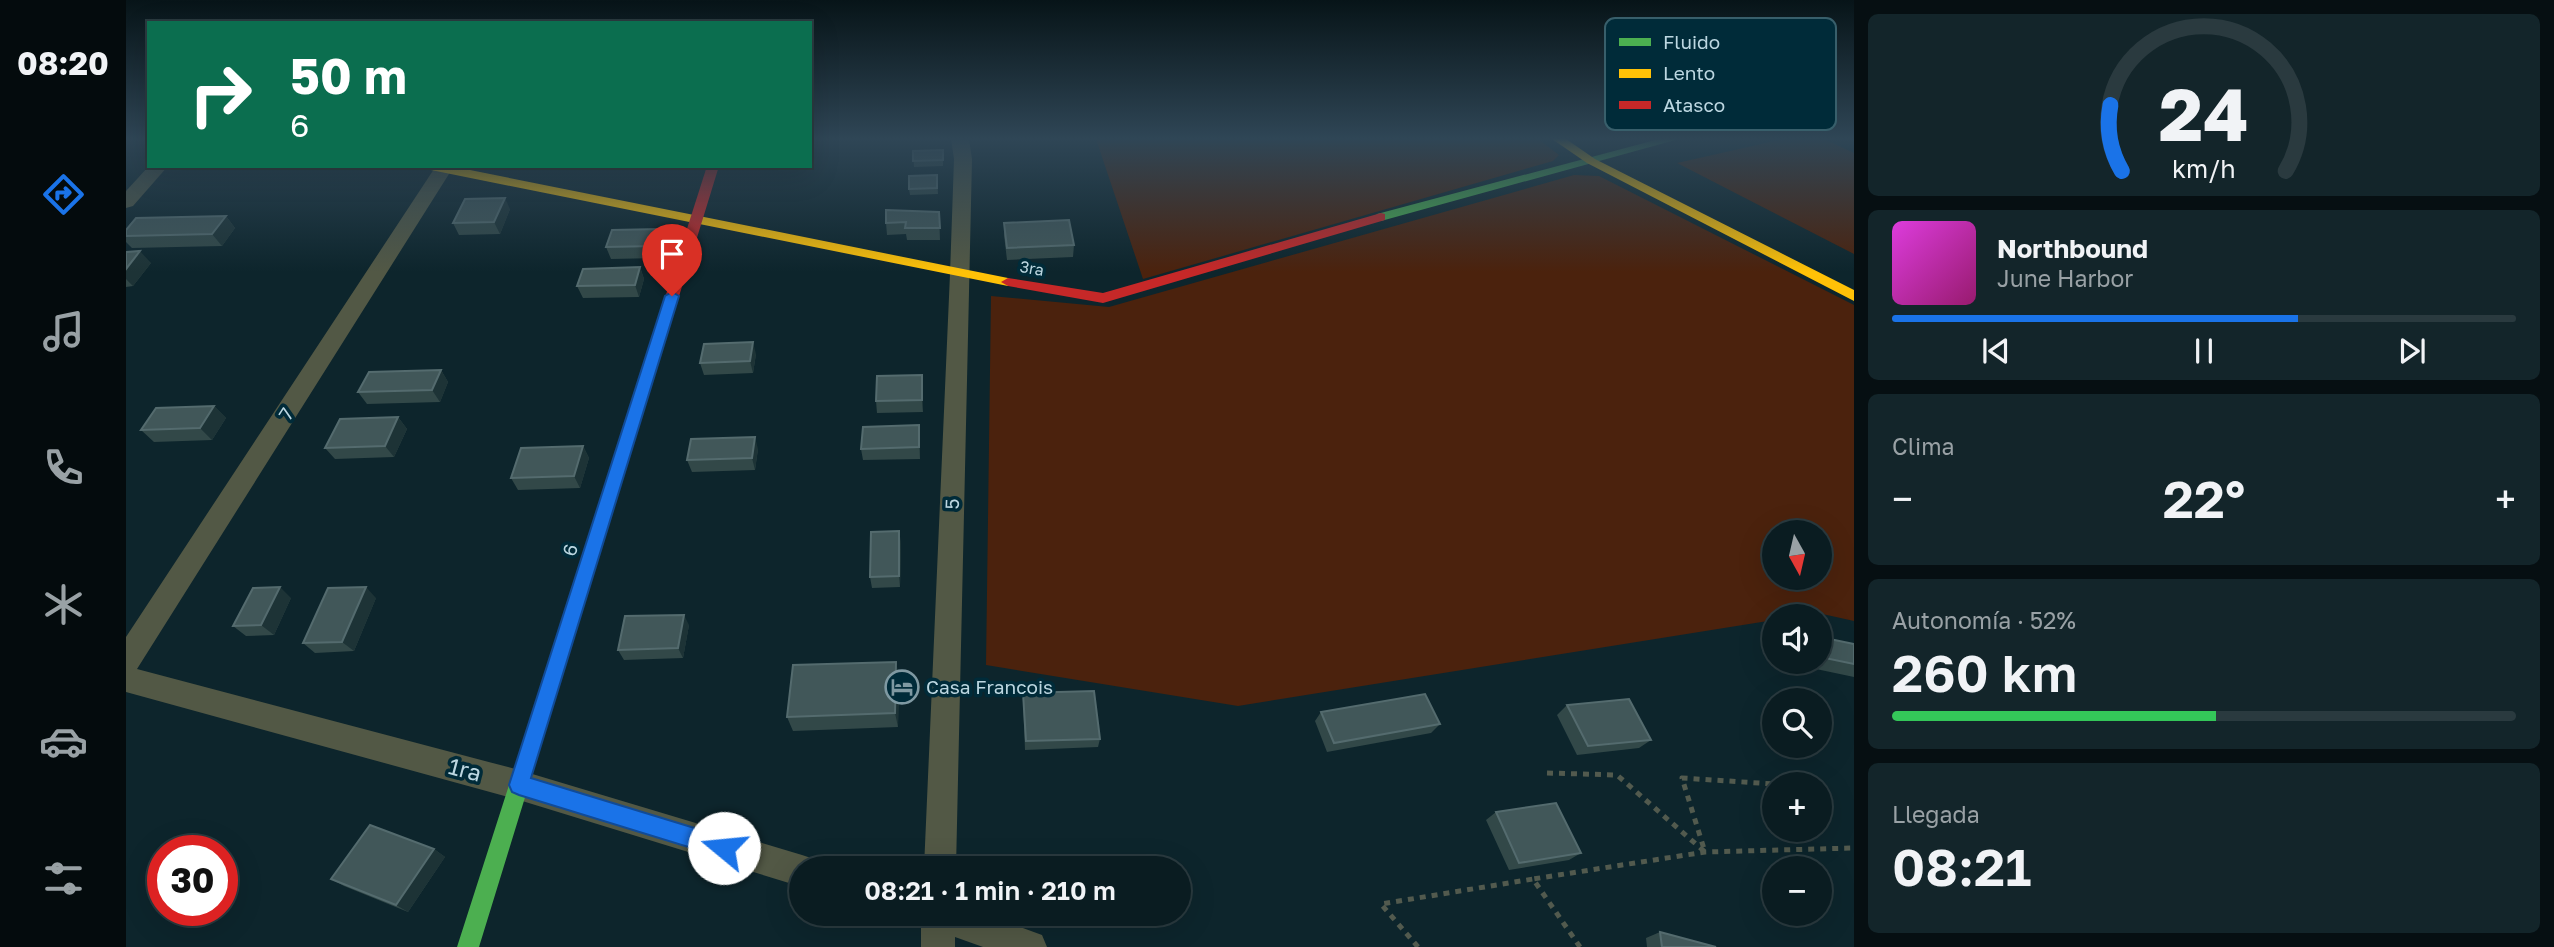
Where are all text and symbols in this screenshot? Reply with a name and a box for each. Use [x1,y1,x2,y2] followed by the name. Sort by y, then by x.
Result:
[1605,18,1836,130] legend
[1663,30,1720,53] text: Fluido
[17,44,109,82] text: 08:20
[290,46,407,105] text: 50 m
[175,49,266,140] icon: right
[1663,61,1715,84] text: Lento
[2159,70,2249,157] text: 24
[1663,93,1725,116] text: Atasco
[290,106,309,144] text: 6
[2172,153,2236,184] text: km/h
[39,170,88,219] icon: directions
[642,224,702,296] pin
[1997,233,2148,264] text: Northbound
[653,235,691,273] icon: arrive
[1018,256,1046,280] street label: 3ra
[1997,264,2133,292] text: June Harbor
[39,307,88,356] icon: music
[1977,332,2015,370] icon: previous
[2185,332,2223,370] icon: pause
[2393,332,2431,370] icon: next
[273,403,298,424] street label: 7
[1892,432,1955,460] text: Clima
[39,443,88,492] icon: phone
[2163,467,2245,529] text: 22°
[1892,476,1913,521] text: −
[2495,476,2516,521] text: +
[940,498,963,510] street label: 5
[1762,520,1832,590] north arrow
[1762,520,1832,926] map controls
[557,541,582,559] street label: 6
[39,580,88,629] icon: climate
[1762,604,1832,674] button: sound
[1892,606,2076,634] text: Autonomía · 52%
[1892,641,2077,703] text: 260 km
[883,668,921,706] hotel icon: Casa Francois
[926,675,1053,698] place label: Casa Francois
[1762,688,1832,758] button: search
[39,717,88,766] icon: car
[446,751,485,787] street label: 1ra
[1762,772,1832,842] button: +
[1892,800,1980,828] text: Llegada
[687,811,761,885] position arrow
[147,835,238,926] speed limit sign: 30
[1892,835,2031,897] text: 08:21
[39,854,88,903] icon: filters
[1762,856,1832,926] button: −
[864,875,1116,906] text: 08:21 · 1 min · 210 m

